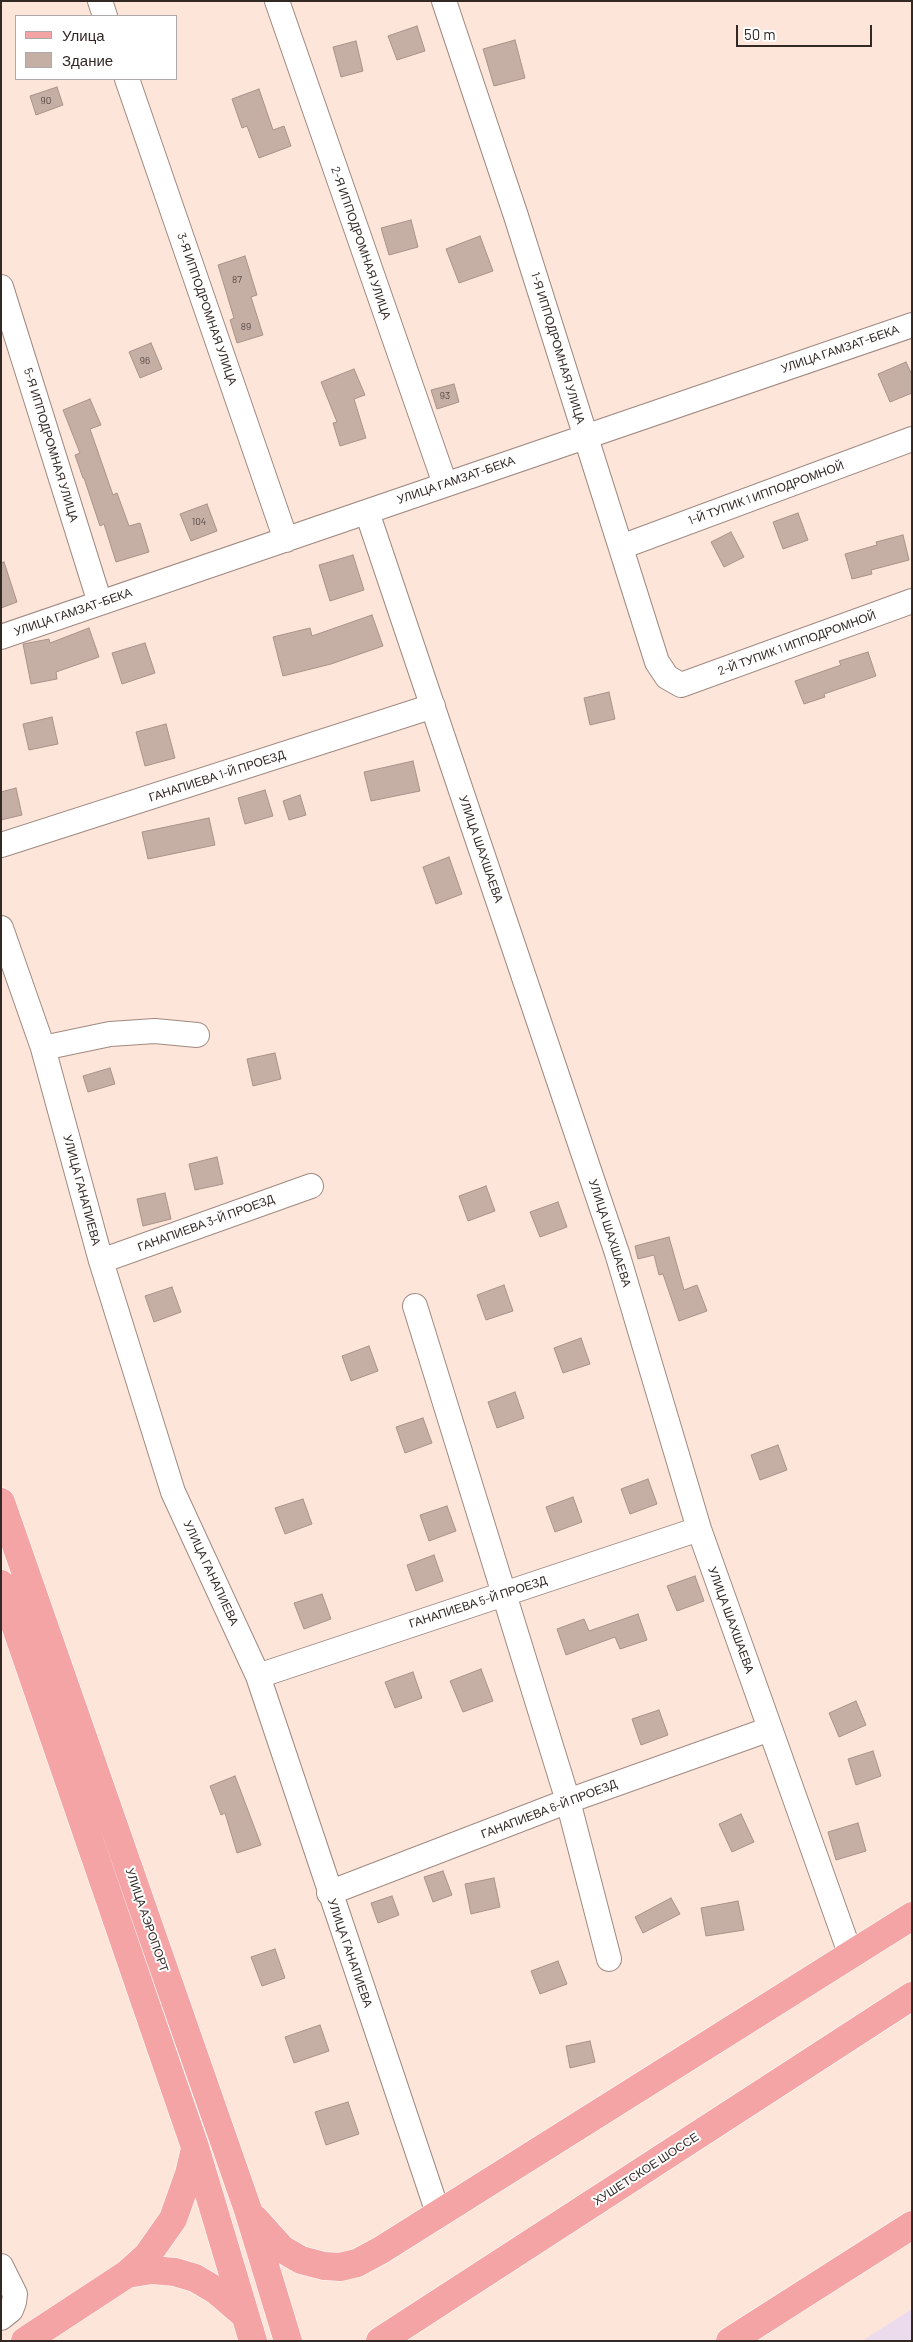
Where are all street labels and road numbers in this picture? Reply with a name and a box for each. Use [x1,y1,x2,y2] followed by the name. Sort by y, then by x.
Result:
[328,165,394,321] street label: 2-Я ИППОДРОМНАЯ УЛИЦА
[174,231,240,387] street label: 3-Я ИППОДРОМНАЯ УЛИЦА
[528,270,588,426] street label: 1-Я ИППОДРОМНАЯ УЛИЦА
[779,322,901,376] street label: УЛИЦА ГАМЗАТ-БЕКА
[21,366,81,524] street label: 5-Я ИППОДРОМНАЯ УЛИЦА
[395,453,517,507] street label: УЛИЦА ГАМЗАТ-БЕКА
[686,458,846,528] street label: 1-Й ТУПИК 1 ИППОДРОМНОЙ
[12,585,134,639] street label: УЛИЦА ГАМЗАТ-БЕКА
[716,608,878,678] street label: 2-Й ТУПИК 1 ИППОДРОМНОЙ
[147,747,287,805] street label: ГАНАПИЕВА 1-Й ПРОЕЗД
[456,793,506,905] street label: УЛИЦА ШАХШАЕВА
[60,1133,104,1247] street label: УЛИЦА ГАНАПИЕВА
[586,1177,634,1289] street label: УЛИЦА ШАХШАЕВА
[136,1192,276,1254] street label: ГАНАПИЕВА 3-Й ПРОЕЗД
[180,1518,242,1628] street label: УЛИЦА ГАНАПИЕВА
[705,1565,757,1675] street label: УЛИЦА ШАХШАЕВА
[407,1573,549,1631] street label: ГАНАПИЕВА 5-Й ПРОЕЗД
[479,1776,619,1842] street label: ГАНАПИЕВА 6-Й ПРОЕЗД
[122,1866,172,1974] street label: УЛИЦА АЭРОПОРТ
[325,1897,375,2009] street label: УЛИЦА ГАНАПИЕВА
[591,2129,701,2209] street label: ХУШЕТСКОЕ ШОССЕ

